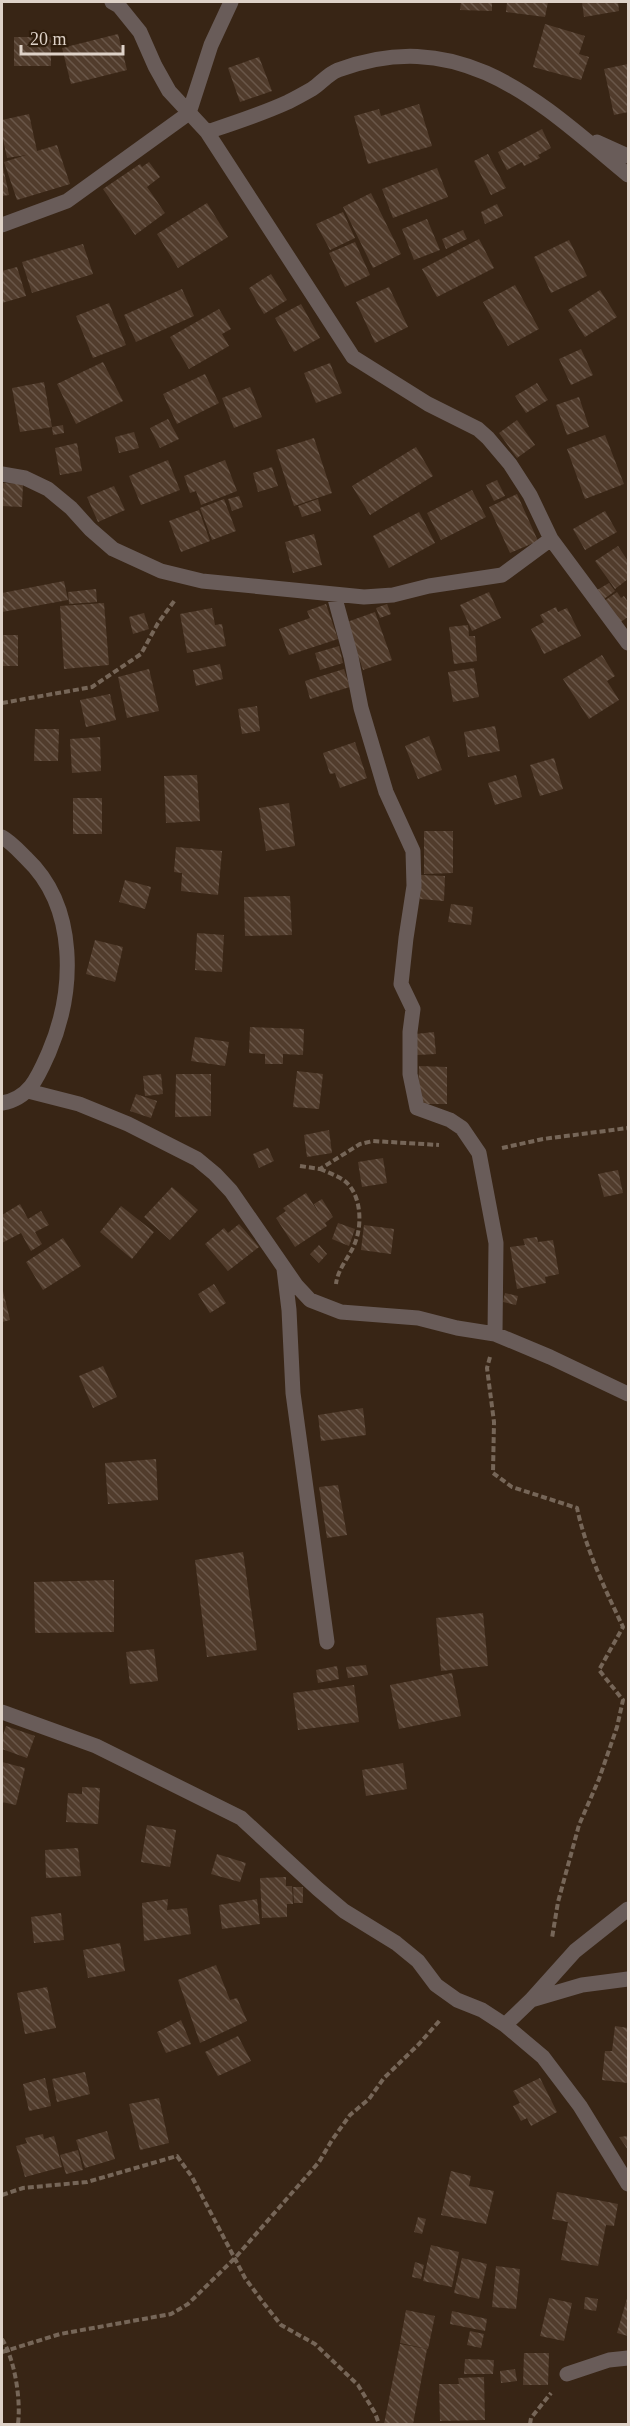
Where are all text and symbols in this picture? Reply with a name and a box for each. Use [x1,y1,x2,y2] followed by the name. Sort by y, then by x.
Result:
[21,18,123,56] scale bar
[30,29,67,49] text: 20 m

